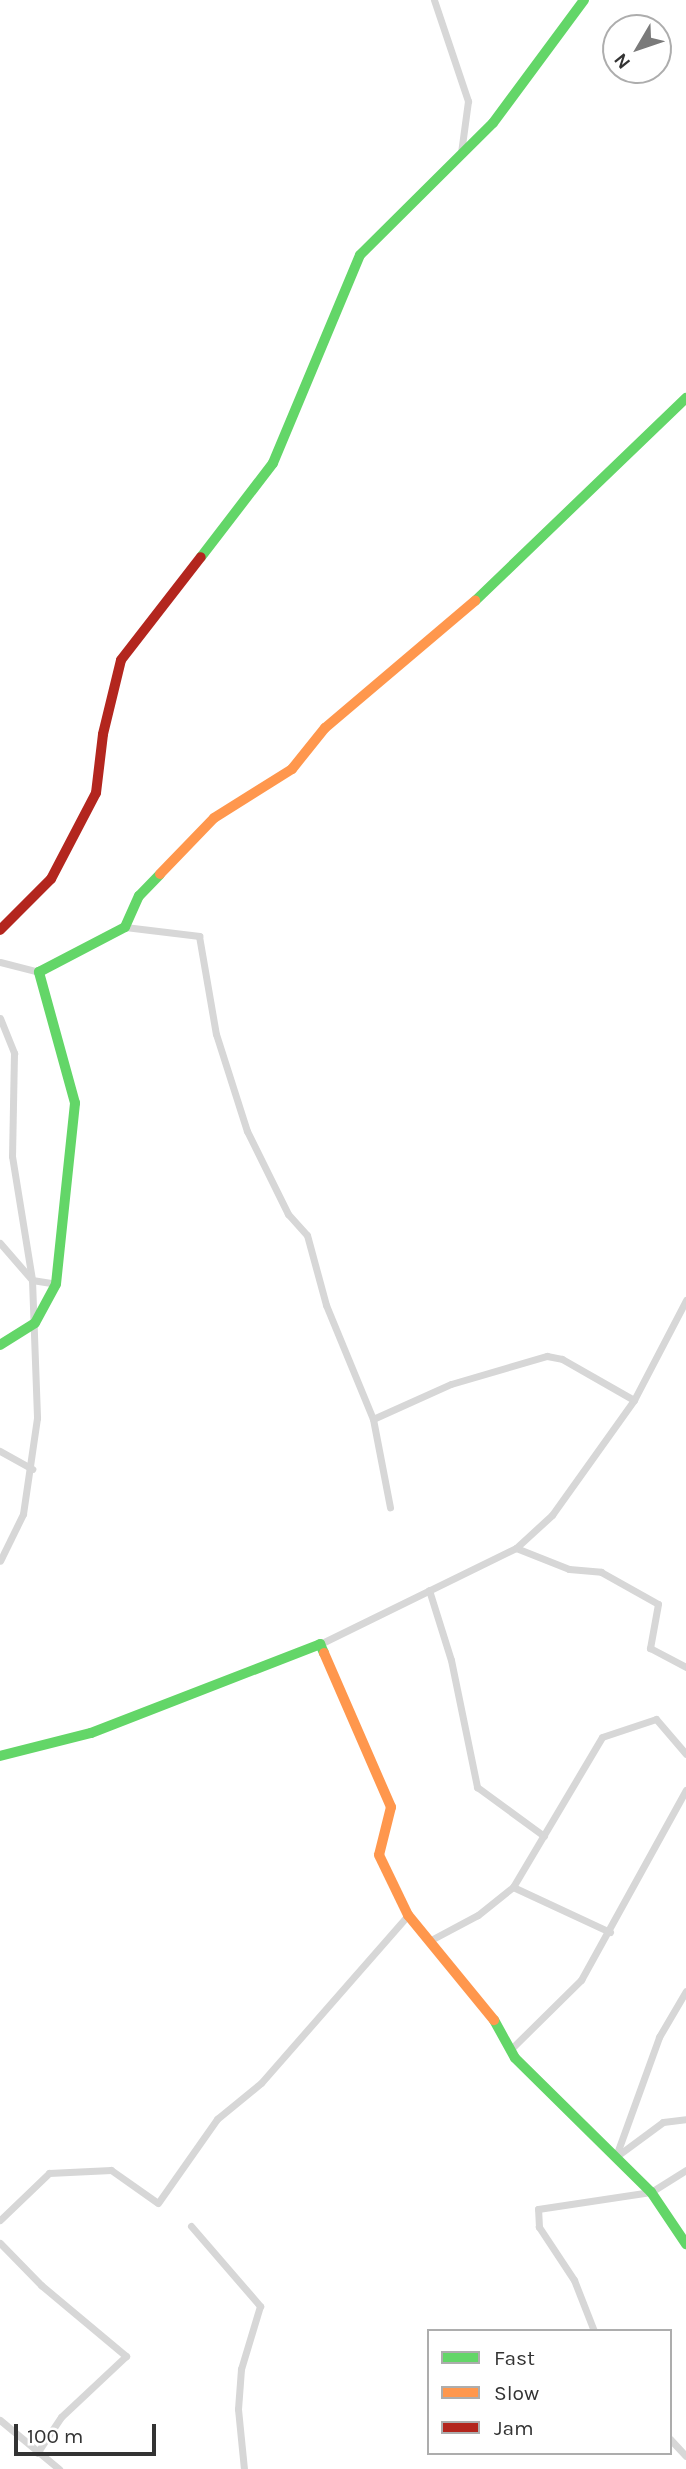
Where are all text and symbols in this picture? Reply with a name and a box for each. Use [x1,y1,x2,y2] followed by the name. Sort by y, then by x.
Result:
[602,14,672,84] north arrow
[609,49,635,73] text: N
[427,2329,672,2455] legend
[494,2346,535,2370] text: Fast
[494,2381,539,2405] text: Slow
[18,2410,159,2454] scale bar
[494,2416,534,2440] text: Jam
[27,2424,84,2448] text: 100 m

